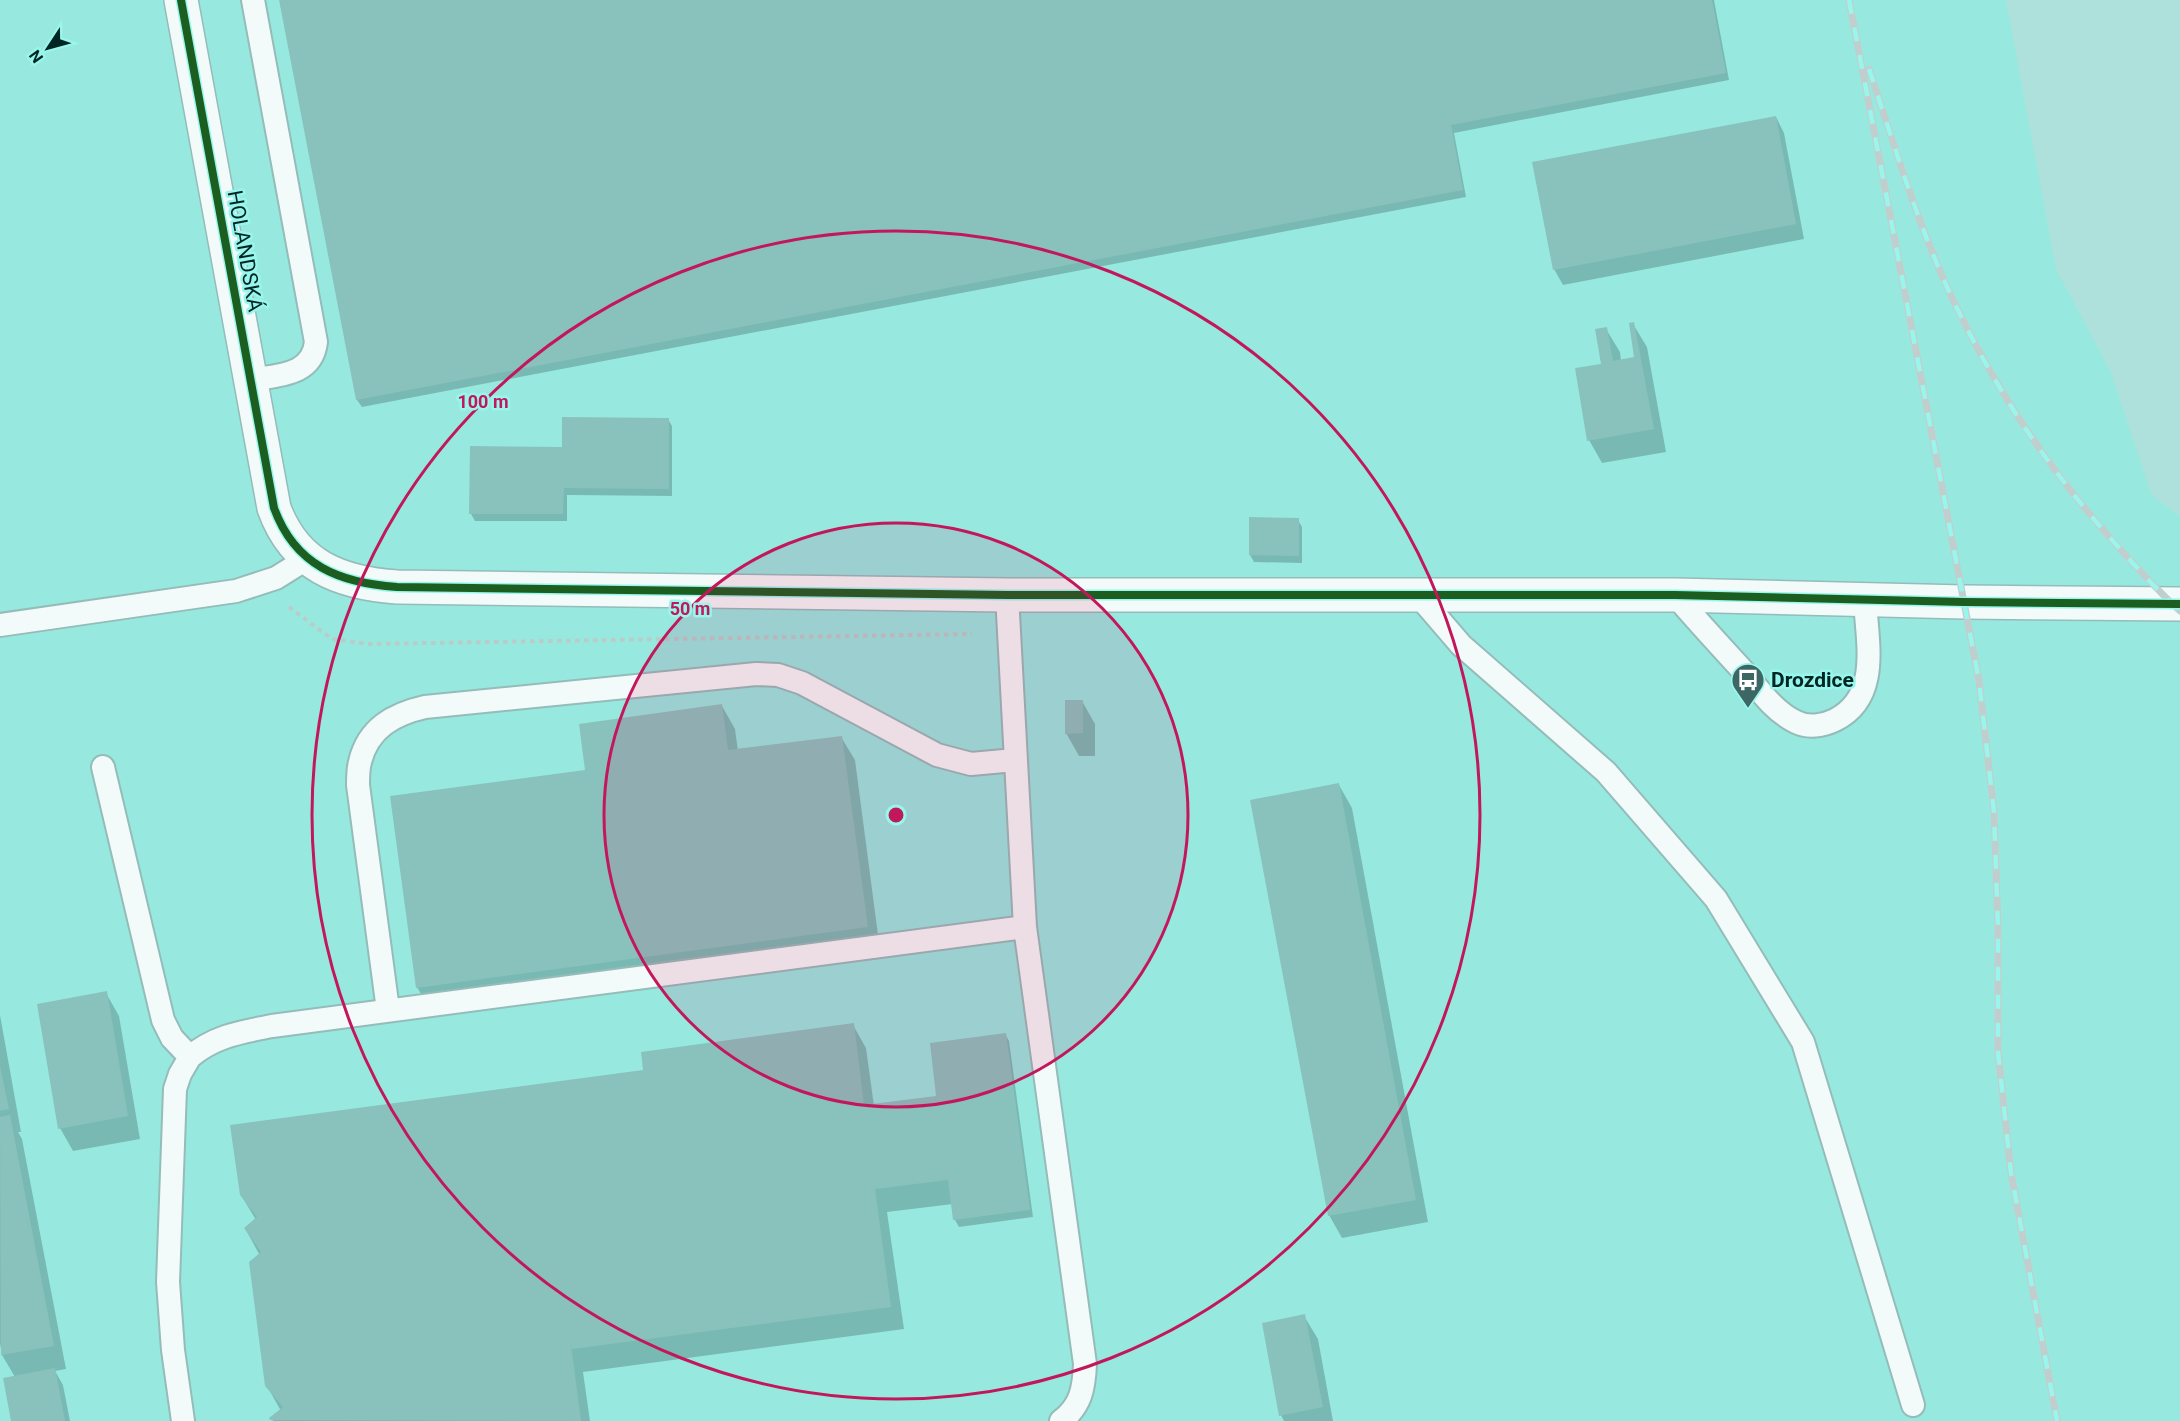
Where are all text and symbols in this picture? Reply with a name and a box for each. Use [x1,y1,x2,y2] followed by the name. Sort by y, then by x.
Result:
[18,18,78,78] north arrow
[25,46,47,67] text: N
[223,188,268,314] street label: HOLANDSKÁ
[457,391,509,412] text: 100 m
[670,598,710,619] text: 50 m
[1730,662,1766,709] bus stop icon: Drozdice
[1771,668,1854,692] place label: Drozdice
[886,805,906,825] centre of rings

